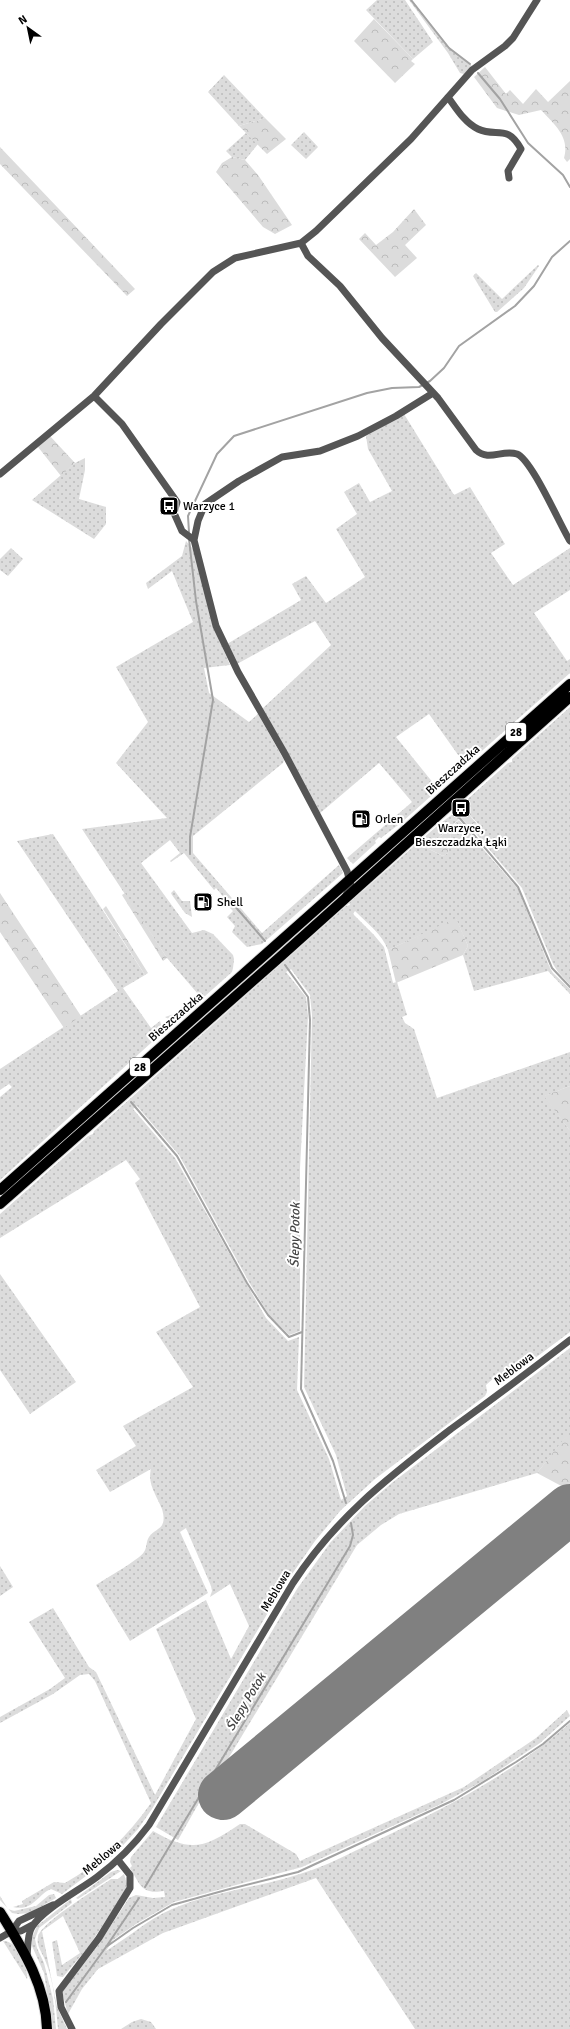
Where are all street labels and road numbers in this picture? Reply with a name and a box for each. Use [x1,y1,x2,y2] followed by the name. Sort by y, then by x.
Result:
[506,723,526,741] road number: 28
[423,742,483,798] street label: Bieszczadzka
[145,989,207,1045] street label: Bieszczadzka
[130,1058,150,1076] road number: 28
[491,1349,537,1389] street label: Meblowa
[258,1567,294,1615] street label: Meblowa
[79,1837,125,1879] street label: Meblowa

